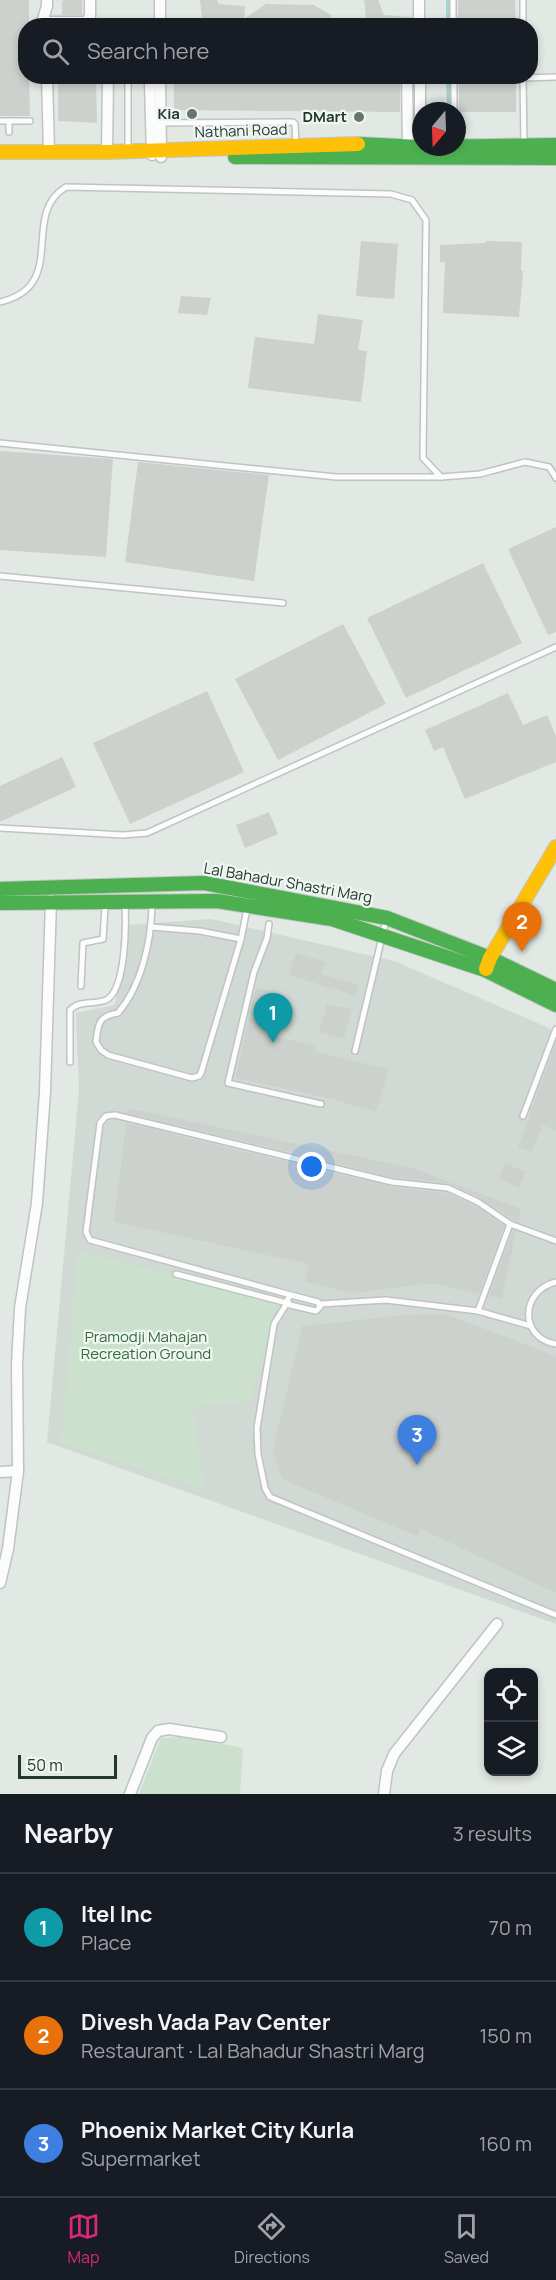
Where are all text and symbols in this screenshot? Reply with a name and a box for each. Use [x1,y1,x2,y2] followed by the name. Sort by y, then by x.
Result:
[18,18,538,84] search box
[39,35,72,68] icon: search
[87,36,209,66] text: Search here
[412,102,466,156] north arrow
[157,103,180,124] place label: Kia
[303,106,347,127] place label: DMart
[185,107,199,121] marker: Kia
[352,110,366,124] marker: DMart
[194,118,288,143] street label: Nathani Road
[202,857,374,908] street label: Lal Bahadur Shastri Marg
[502,902,542,952] pin: 2
[254,994,292,1043] pin: 1
[297,1152,326,1181] your location
[81,1326,211,1364] park label: Pramodji Mahajan Recreation Ground
[398,1416,436,1465] pin: 3
[484,1668,538,1776] map controls
[484,1668,538,1722] button: locate
[484,1722,538,1776] button: layers
[18,1752,117,1780] scale bar
[27,1754,63,1776] text: 50 m
[24,1815,113,1851] text: Nearby
[453,1820,532,1847] text: 3 results
[81,1899,152,1929] text: Itel Inc
[39,1914,48,1941] text: 1
[489,1914,532,1941] text: 70 m
[81,1929,131,1956] text: Place
[81,2007,330,2037] text: Divesh Vada Pav Center
[38,2022,49,2049] text: 2
[479,2022,532,2049] text: 150 m
[81,2037,425,2064] text: Restaurant · Lal Bahadur Shastri Marg
[81,2115,354,2145] text: Phoenix Market City Kurla
[38,2130,49,2157] text: 3
[479,2130,532,2157] text: 160 m
[81,2145,201,2172] text: Supermarket
[67,2210,100,2268] tab: Map
[234,2210,310,2268] tab: Directions
[444,2210,489,2268] tab: Saved

